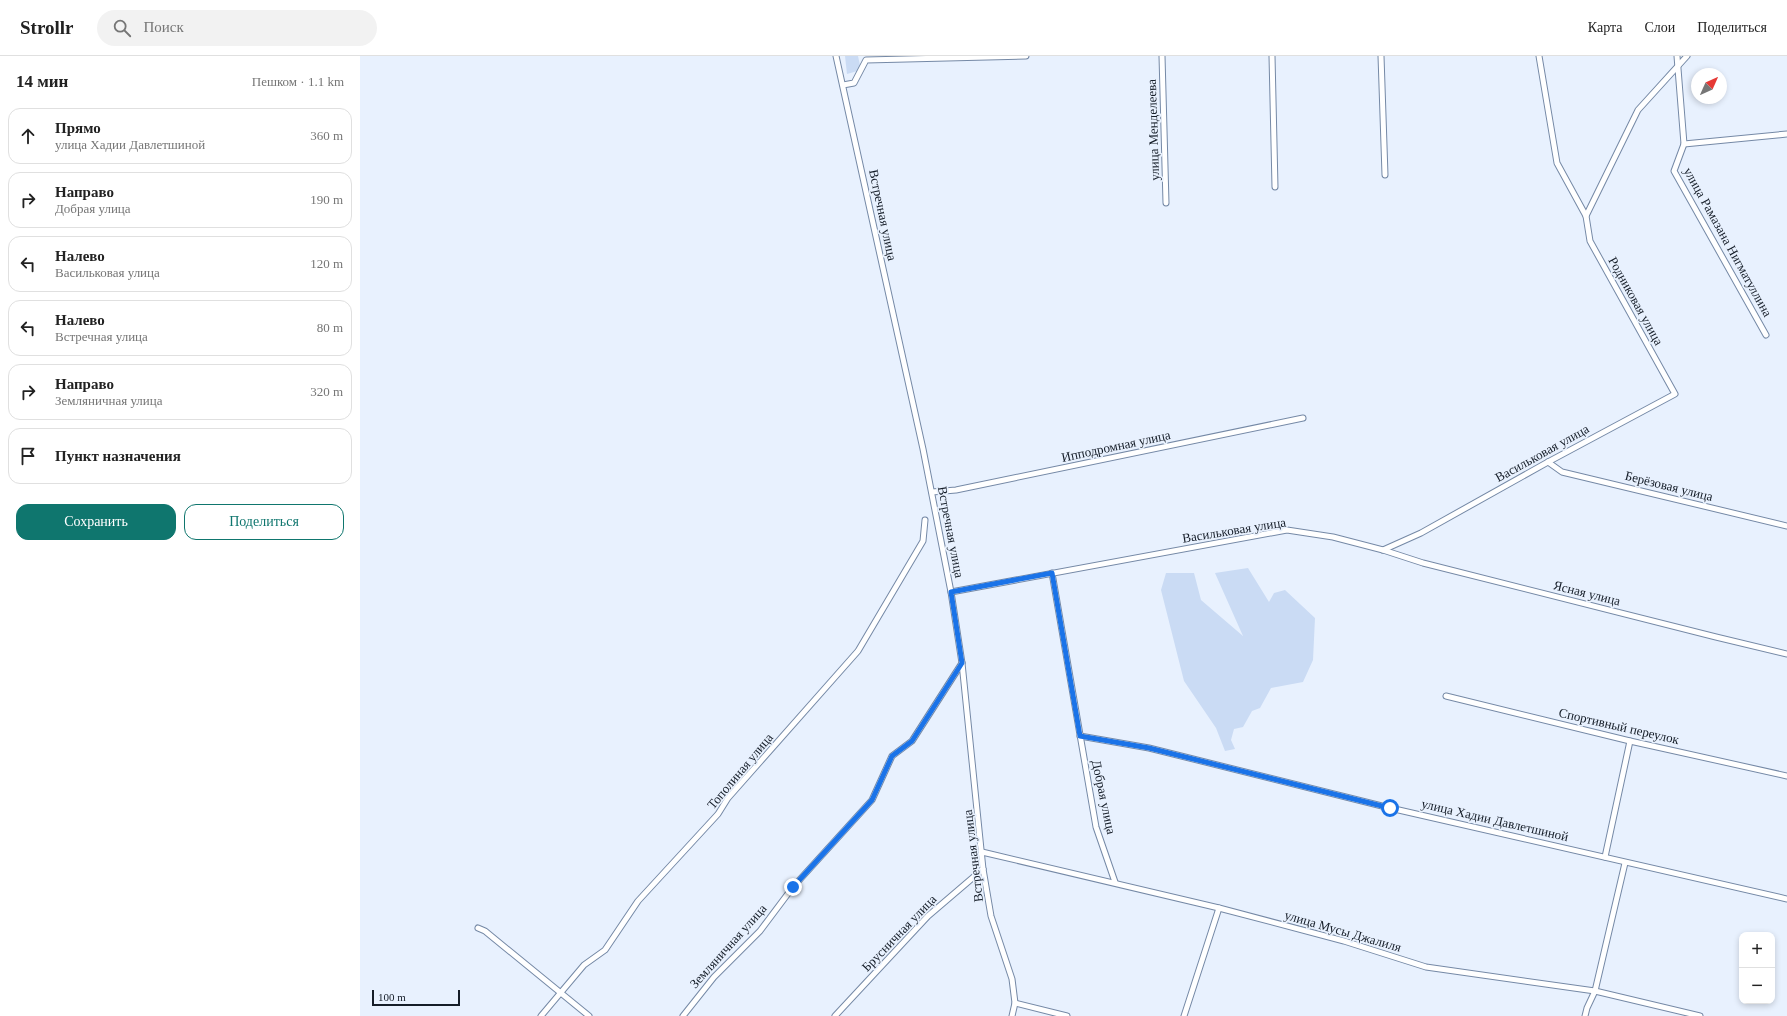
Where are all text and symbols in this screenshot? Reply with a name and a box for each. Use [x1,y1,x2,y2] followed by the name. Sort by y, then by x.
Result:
[97,10,377,46] search box
[20,17,73,38] text: Strollr
[111,17,133,39] icon: search
[143,19,184,35] text: Поиск
[1588,20,1622,35] text: Карта
[1644,20,1675,35] text: Слои
[1697,20,1767,35] text: Поделиться
[1691,68,1727,104] north arrow
[16,72,68,91] text: 14 мин
[252,74,344,89] text: Пешком · 1.1 km
[1144,79,1162,181] street label: улица Менделеева
[55,120,101,136] text: Прямо
[17,125,39,147] icon: ahead
[310,128,343,143] text: 360 m
[55,137,205,152] text: улица Хадии Давлетшиной
[1681,165,1775,319] street label: улица Рамазана Нигматуллина
[866,168,900,262] street label: Встречная улица
[55,184,114,200] text: Направо
[17,189,39,211] icon: right
[310,192,343,207] text: 190 m
[55,201,131,216] text: Добрая улица
[55,248,105,264] text: Налево
[17,253,39,275] icon: left
[1605,254,1667,348] street label: Родниковая улица
[310,256,343,271] text: 120 m
[55,265,160,280] text: Васильковая улица
[55,312,105,328] text: Налево
[17,317,39,339] icon: left
[317,320,343,335] text: 80 m
[55,329,148,344] text: Встречная улица
[55,376,114,392] text: Направо
[17,381,39,403] icon: right
[310,384,343,399] text: 320 m
[55,393,163,408] text: Земляничная улица
[1493,421,1592,485] street label: Васильковая улица
[1060,427,1172,465] street label: Ипподромная улица
[17,445,39,467] icon: arrive
[55,448,181,464] text: Пункт назначения
[1623,468,1715,504] street label: Берёзовая улица
[935,485,967,579] street label: Встречная улица
[16,504,176,540] button: Сохранить
[184,504,344,540] button: Поделиться
[1181,514,1287,546] street label: Васильковая улица
[1552,577,1622,609] street label: Ясная улица
[1557,705,1681,747] street label: Спортивный переулок
[704,730,776,812] street label: Тополиная улица
[1089,758,1119,836] street label: Добрая улица
[1420,796,1570,844] street label: улица Хадии Давлетшиной
[1381,799,1399,817] route start
[960,809,986,903] street label: Встречная улица
[784,878,802,896] route end
[859,891,939,974] street label: Брусничная улица
[686,901,770,991] street label: Земляничная улица
[1283,907,1403,955] street label: улица Мусы Джалиля
[1739,932,1775,1004] map controls
[1739,932,1775,968] button: +
[1739,968,1775,1004] button: −
[372,988,460,1007] scale bar
[378,991,406,1003] text: 100 m

